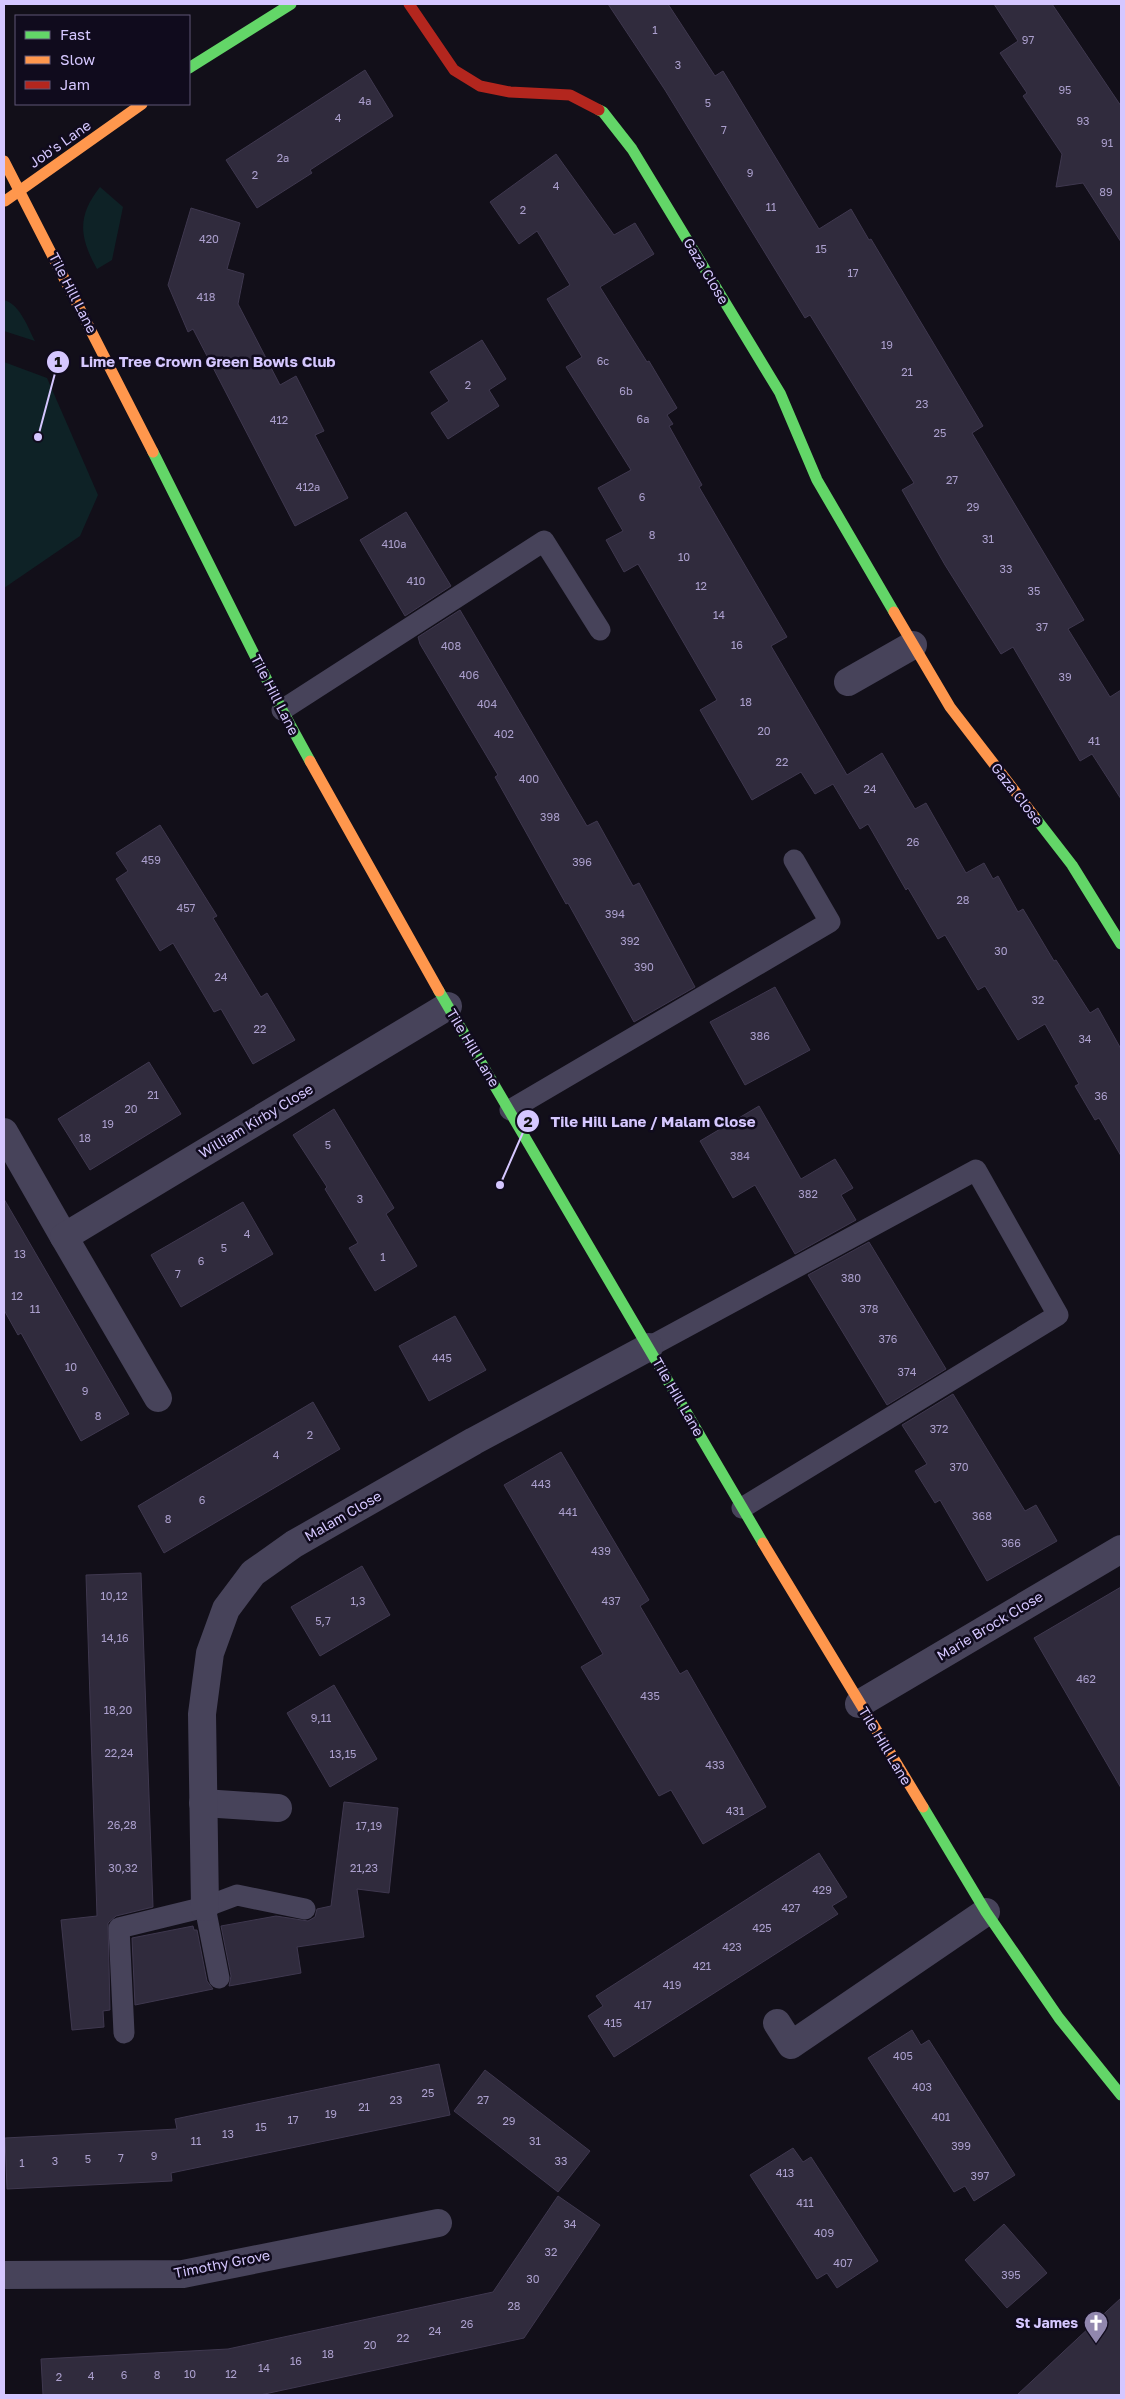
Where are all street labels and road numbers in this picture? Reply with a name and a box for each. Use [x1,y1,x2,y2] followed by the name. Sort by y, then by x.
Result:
[26,116,94,171] street label: Job's Lane
[680,235,733,307] street label: Gaza Close
[46,250,101,336] street label: Tile Hill Lane
[248,652,303,738] street label: Tile Hill Lane
[988,759,1047,828] street label: Gaza Close
[443,1006,503,1090] street label: Tile Hill Lane
[196,1080,316,1161] street label: William Kirby Close
[649,1354,708,1439] street label: Tile Hill Lane
[301,1487,384,1544] street label: Malam Close
[934,1587,1046,1664] street label: Marie Brock Close
[855,1704,915,1788] street label: Tile Hill Lane
[172,2246,271,2281] street label: Timothy Grove

